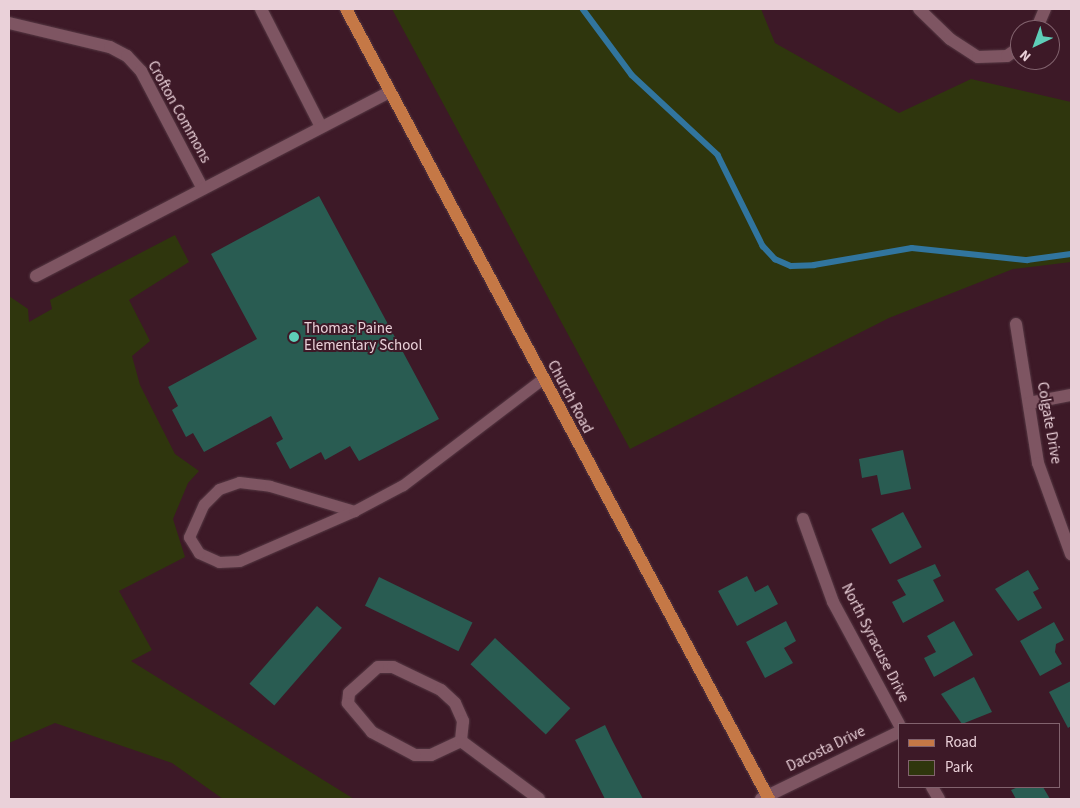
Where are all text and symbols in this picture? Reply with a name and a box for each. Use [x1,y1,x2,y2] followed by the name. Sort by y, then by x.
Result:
[1010,20,1060,70] north arrow
[1015,45,1036,66] text: N
[144,58,214,166] street label: Crofton Commons
[304,319,422,354] place label: Thomas Paine Elementary School
[288,331,300,343] marker: Thomas Paine Elementary School
[543,357,597,437] street label: Church Road
[1033,381,1065,465] street label: Colgate Drive
[837,581,913,705] street label: North Syracuse Drive
[784,722,868,776] street label: Dacosta Drive
[898,723,1060,788] legend
[945,732,977,753] text: Road
[945,757,973,778] text: Park

